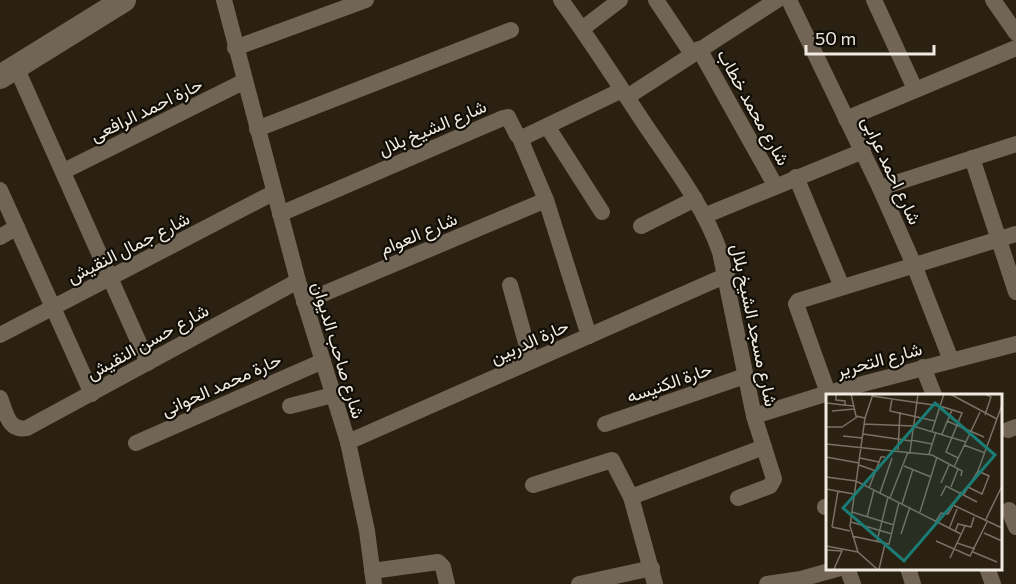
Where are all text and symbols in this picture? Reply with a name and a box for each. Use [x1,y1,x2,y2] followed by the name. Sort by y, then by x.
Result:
[806,18,934,56] scale bar
[815,27,856,49] text: 50 m
[711,45,795,170] street label: شارع محمد خطاب
[86,72,206,147] street label: حارة احمد الرافعى
[375,94,490,161] street label: شارع الشيخ بلال
[855,112,927,229] street label: شارع احمد عرابى
[63,207,194,289] street label: شارع جمال النقيش
[376,207,461,261] street label: شارع العوام
[725,242,783,409] street label: شارع مسجد الشيخ بلال
[306,279,370,421] street label: شارع صاحب الديوان
[82,298,213,385] street label: شارع حسن النقيش
[486,314,572,369] street label: حارة الدربين
[833,337,925,383] street label: شارع التحرير
[158,348,285,421] street label: حارة محمد الحوانى
[623,357,715,408] street label: حارة الكنيسه
[826,394,1001,569] inset map

